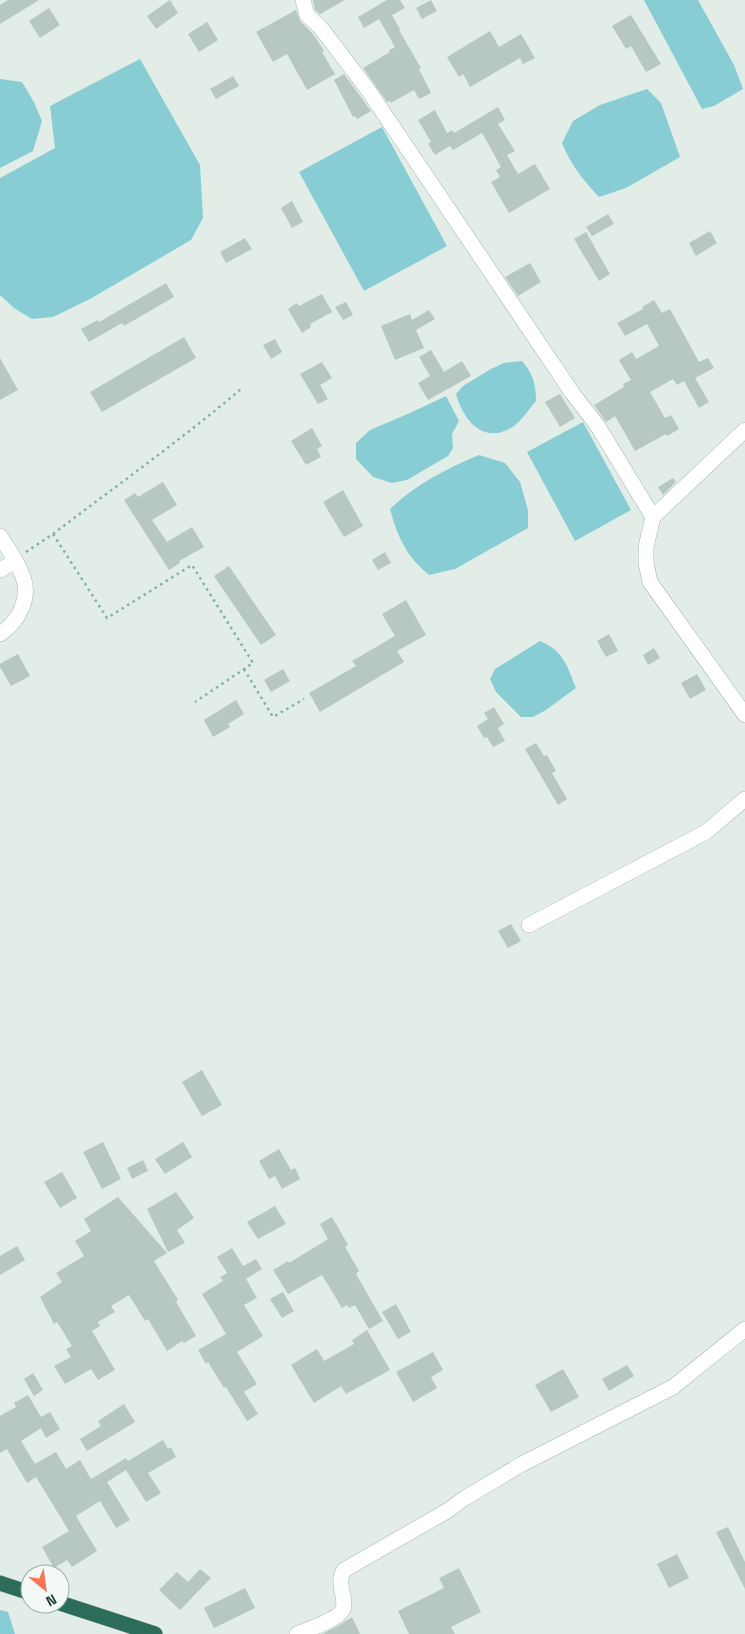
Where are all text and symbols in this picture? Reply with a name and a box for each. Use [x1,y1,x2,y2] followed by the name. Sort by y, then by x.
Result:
[20,1564,70,1614] north arrow
[43,1590,60,1611] text: N

